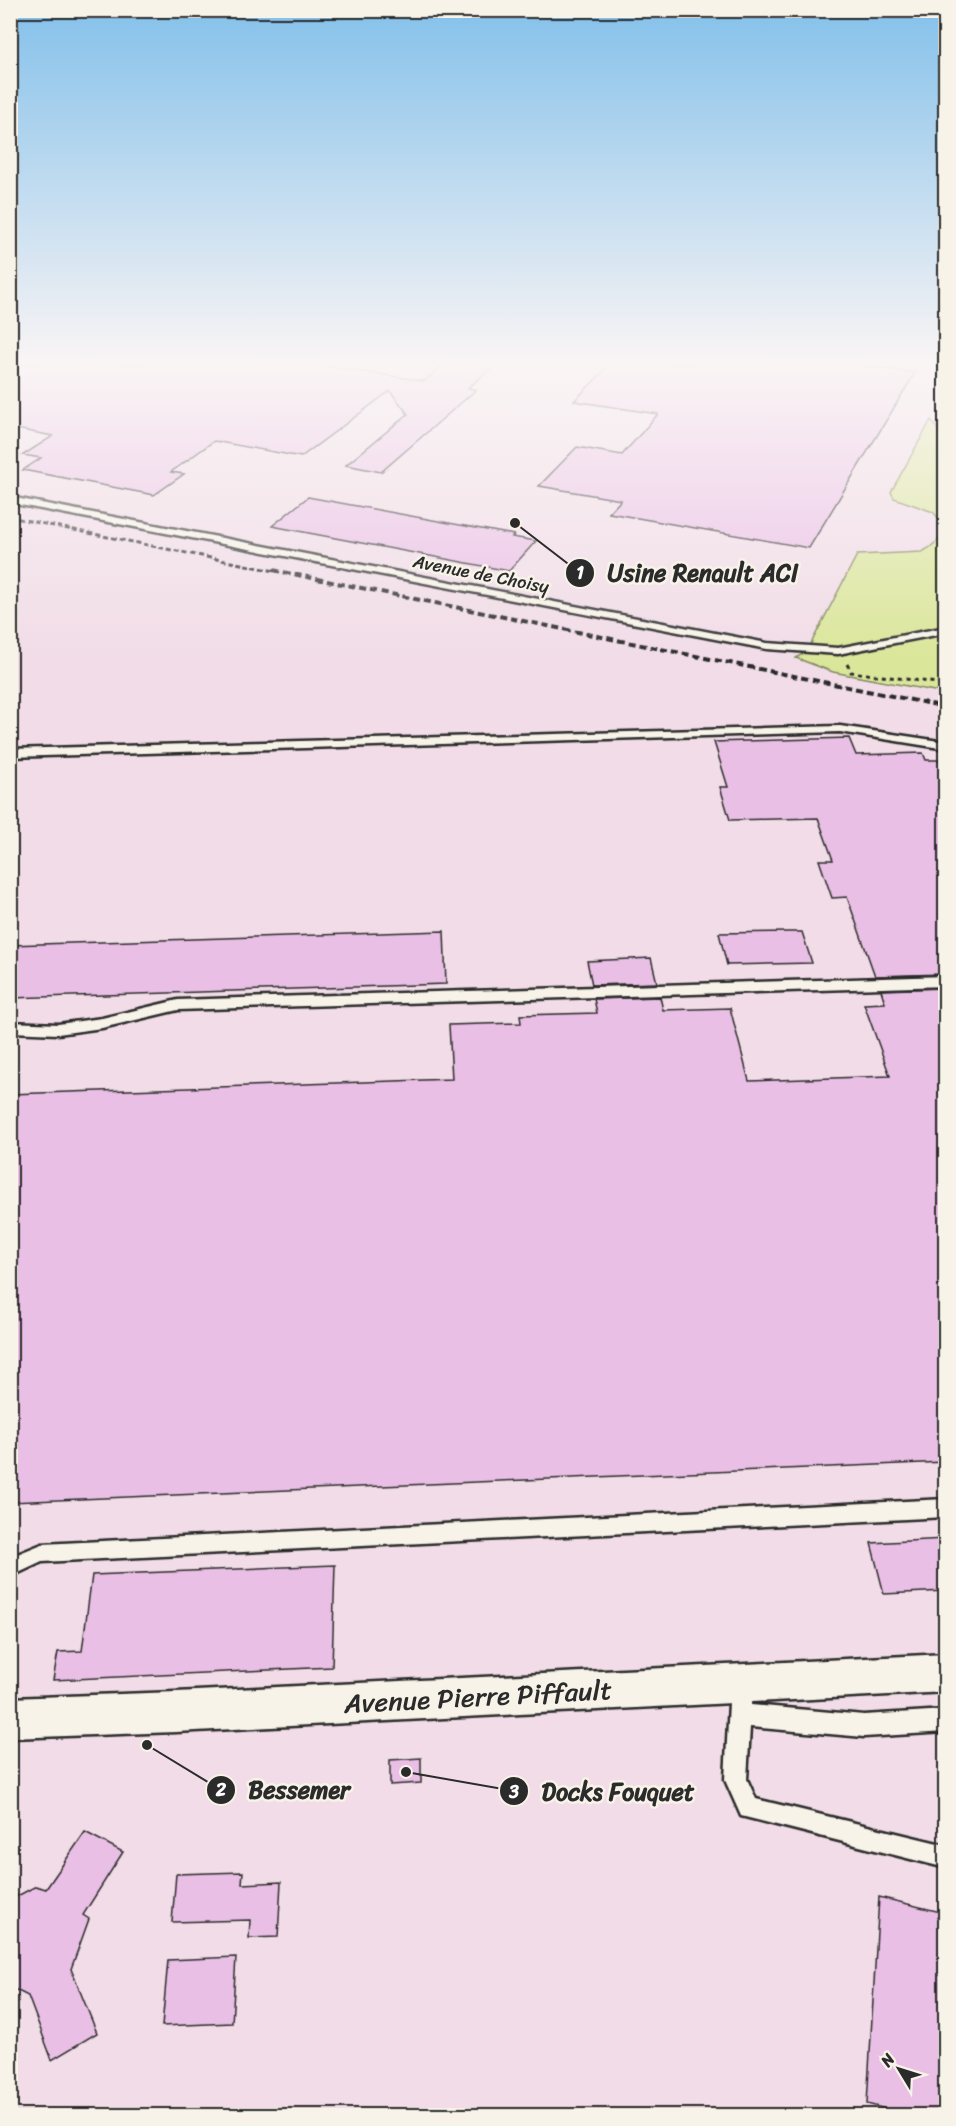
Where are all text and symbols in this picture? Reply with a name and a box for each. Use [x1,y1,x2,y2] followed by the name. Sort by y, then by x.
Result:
[409,545,552,603] street label: Avenue de Choisy
[565,552,810,594] callout: Usine Renault ACI
[608,552,799,594] text: Usine Renault ACI
[576,557,584,589] text: 1
[342,1666,613,1728] street label: Avenue Pierre Piffault
[206,1769,361,1811] callout: Bessemer
[248,1769,352,1811] text: Bessemer
[499,1770,706,1812] callout: Docks Fouquet
[542,1771,695,1813] text: Docks Fouquet
[215,1774,227,1806] text: 2
[508,1776,519,1808] text: 3
[869,2039,929,2099] north arrow
[872,2046,903,2074] text: N

